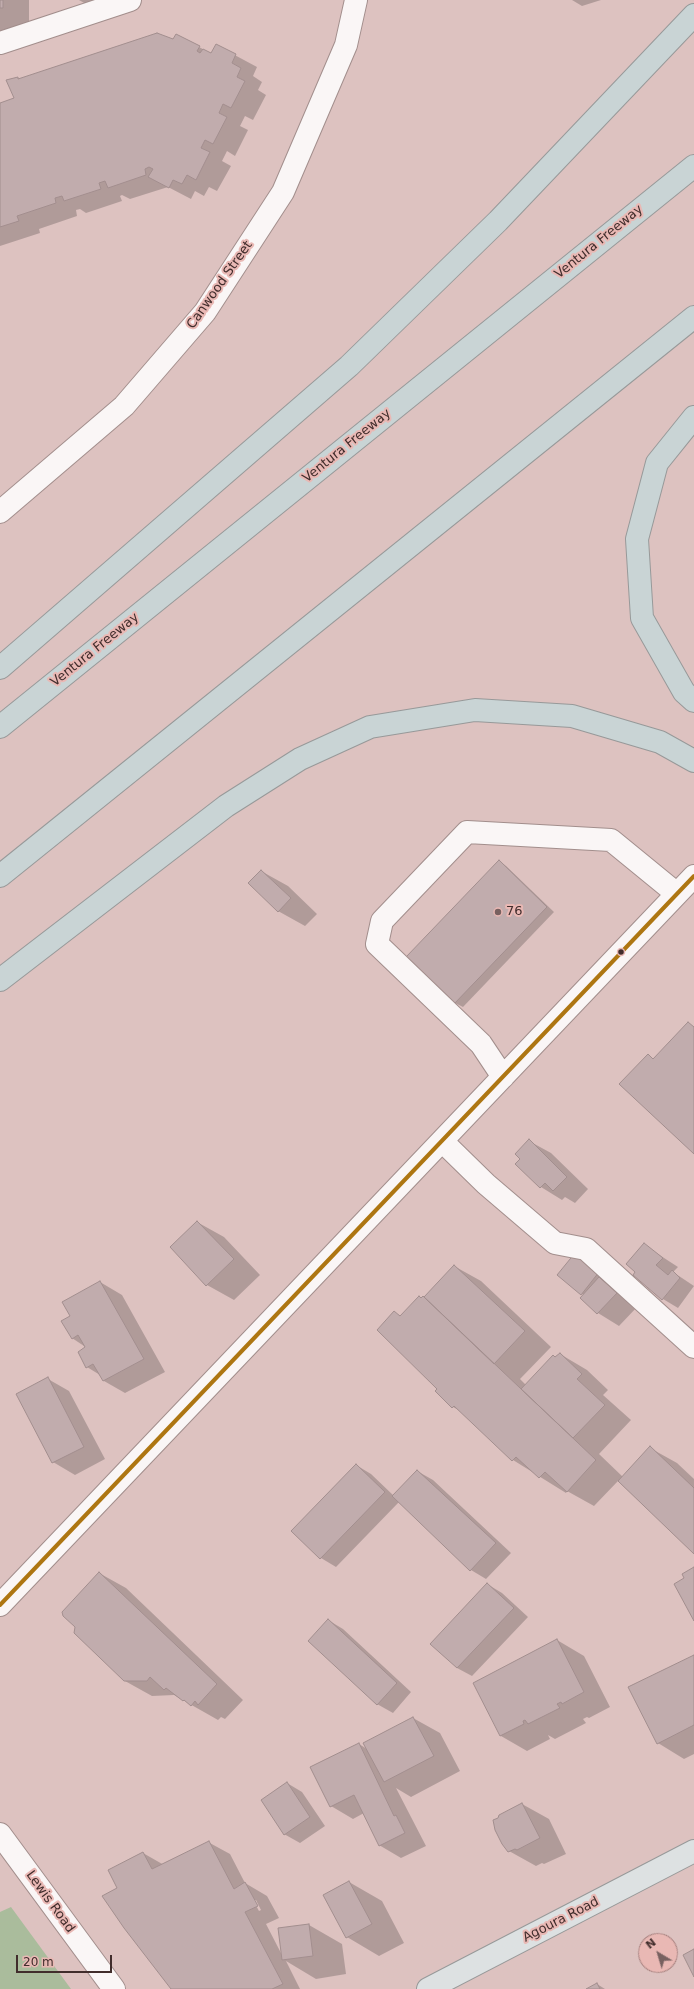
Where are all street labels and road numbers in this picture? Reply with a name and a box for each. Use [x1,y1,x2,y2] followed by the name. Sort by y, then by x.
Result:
[552,202,646,282] street label: Ventura Freeway
[184,238,256,332] street label: Canwood Street
[300,406,394,486] street label: Ventura Freeway
[48,610,142,690] street label: Ventura Freeway
[22,1868,78,1936] street label: Lewis Road
[520,1894,602,1946] street label: Agoura Road

